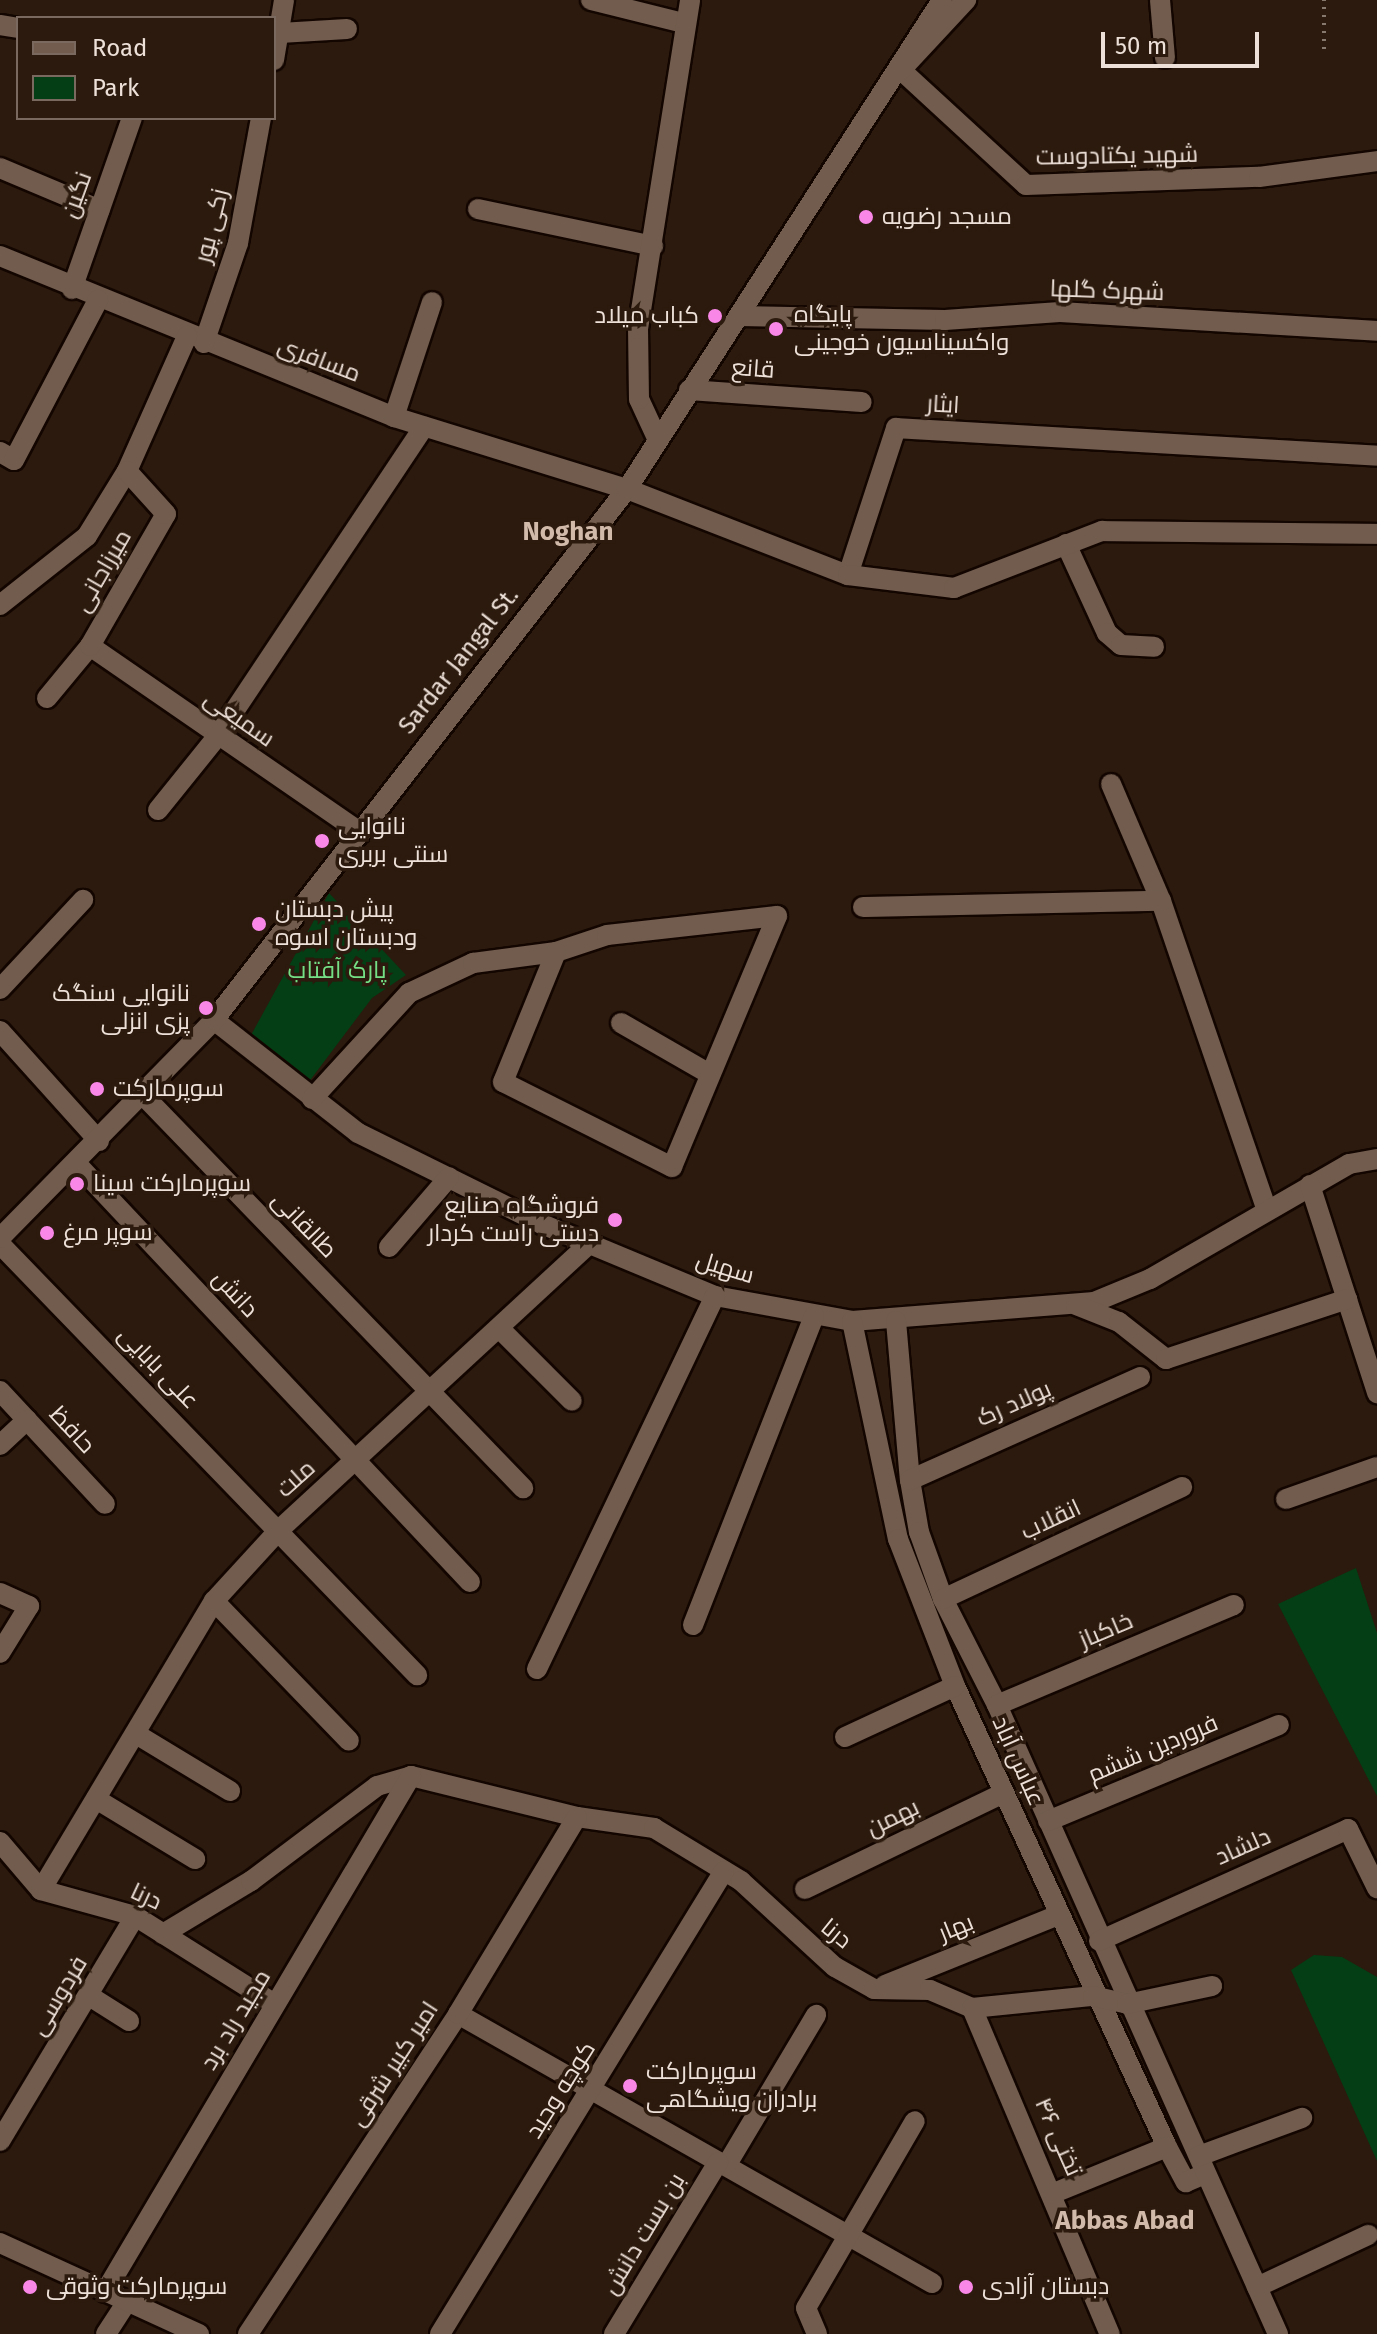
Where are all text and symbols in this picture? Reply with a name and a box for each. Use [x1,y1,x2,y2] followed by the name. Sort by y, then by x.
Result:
[16,16,276,120] legend
[1105,16,1263,66] scale bar
[1115,32,1167,60] text: 50 m
[92,34,147,62] text: Road
[92,74,139,102] text: Park
[1036,140,1198,172] street label: شهید یکتادوست
[55,168,99,222] street label: نگین
[189,186,235,266] street label: زکی پور
[882,203,1012,231] place label: مسجد رضویه
[857,208,875,226] marker: مسجد رضویه
[1049,275,1165,307] street label: شهرک گلها
[794,301,1009,357] place label: پایگاه واکسیناسیون خوجینی
[594,302,699,330] place label: کباب میلاد
[706,307,724,325] marker: کباب میلاد
[765,318,787,340] marker: پایگاه واکسیناسیون خوجینی
[274,331,364,389] street label: مسافری
[730,353,776,385] street label: قانع
[926,390,960,420] street label: ایثار
[523,516,613,548] district label: Noghan
[68,525,138,617] street label: میرزاجانی
[393,582,525,740] street label: Sardar Jangal St.
[198,684,280,754] street label: سمیعی
[338,813,448,869] place label: نانوایی سنتی بربری
[313,832,331,850] marker: نانوایی سنتی بربری
[275,896,417,952] place label: پیش دبستان ودبستان اسوه
[250,915,268,933] marker: پیش دبستان ودبستان اسوه
[287,957,387,985] park label: پارک آفتاب
[52,980,190,1036] place label: نانوایی سنگک پزی انزلی
[197,999,215,1017] marker: نانوایی سنگک پزی انزلی
[113,1075,224,1103] place label: سوپرمارکت
[88,1080,106,1098] marker: سوپرمارکت
[93,1170,251,1198] place label: سوپرمارکت سینا
[68,1175,86,1193] marker: سوپرمارکت سینا
[265,1186,343,1264] street label: طالقانی
[428,1192,599,1248] place label: فروشگاه صنایع دستی راست کردار
[606,1211,624,1229] marker: فروشگاه صنایع دستی راست کردار
[63,1219,153,1247] place label: سوپر مرغ
[38,1224,56,1242] marker: سوپر مرغ
[692,1246,758,1290] street label: سهیل
[206,1264,264,1324] street label: دانش
[112,1321,204,1415] street label: علی بابایی
[972,1375,1056,1433] street label: پولاد رک
[43,1400,101,1460] street label: حافظ
[271,1454,321,1504] street label: ملت
[1016,1494,1086,1546] street label: انقلاب
[1075,1607,1137,1655] street label: خاکباز
[1084,1709,1222,1789] street label: فروردین ششم
[985,1712,1051,1810] street label: عباس آباد
[862,1793,924,1843] street label: بهمن
[1211,1822,1275,1872] street label: دلشاد
[126,1877,166,1917] street label: درنا
[934,1908,978,1948] street label: بهار
[815,1913,857,1955] street label: درنا
[24,1951,94,2041] street label: فردوسی
[195,1965,277,2075] street label: مجید راد برد
[343,1996,445,2132] street label: امیر کبیر شرقی
[520,2036,602,2144] street label: کوچه وحید
[646,2058,817,2114] place label: سوپرمارکت برادران ویشگاهی
[621,2077,639,2095] marker: سوپرمارکت برادران ویشگاهی
[1028,2093,1088,2181] street label: تختی ۴۶
[596,2168,692,2300] street label: بن بست دانش
[1055,2205,1195,2237] district label: Abbas Abad
[46,2273,227,2301] place label: سوپرمارکت وثوقی
[982,2273,1109,2301] place label: دبستان آزادی
[21,2278,39,2296] marker: سوپرمارکت وثوقی
[957,2278,975,2296] marker: دبستان آزادی

